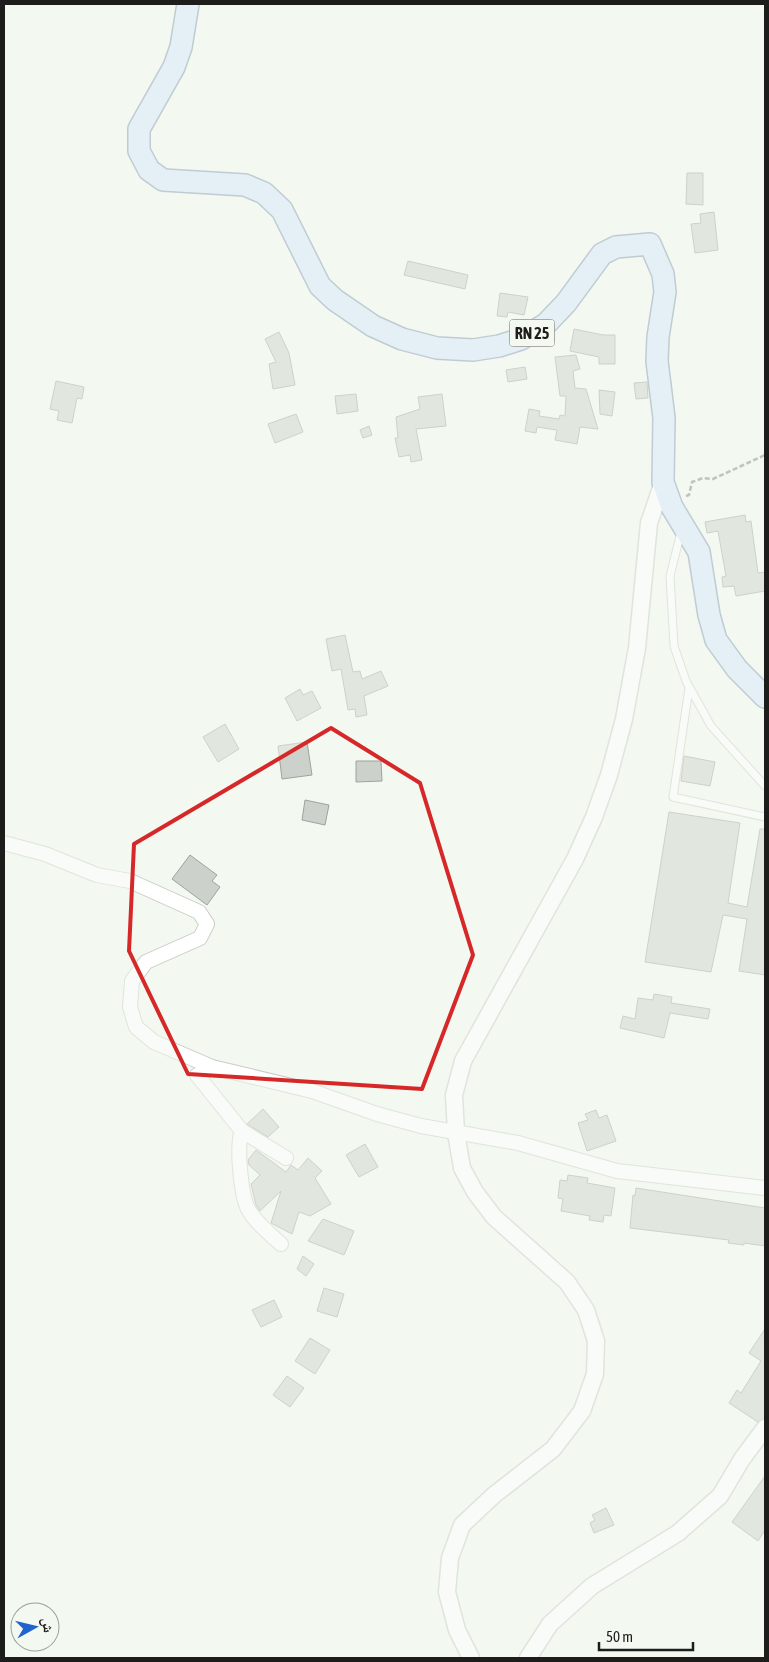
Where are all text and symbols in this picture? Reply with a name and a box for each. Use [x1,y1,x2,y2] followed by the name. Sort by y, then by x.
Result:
[510,319,554,346] road number: RN 25
[10,1602,60,1652] north arrow
[38,1617,57,1634] text: ش
[599,1620,693,1652] scale bar
[606,1628,633,1645] text: 50 m

